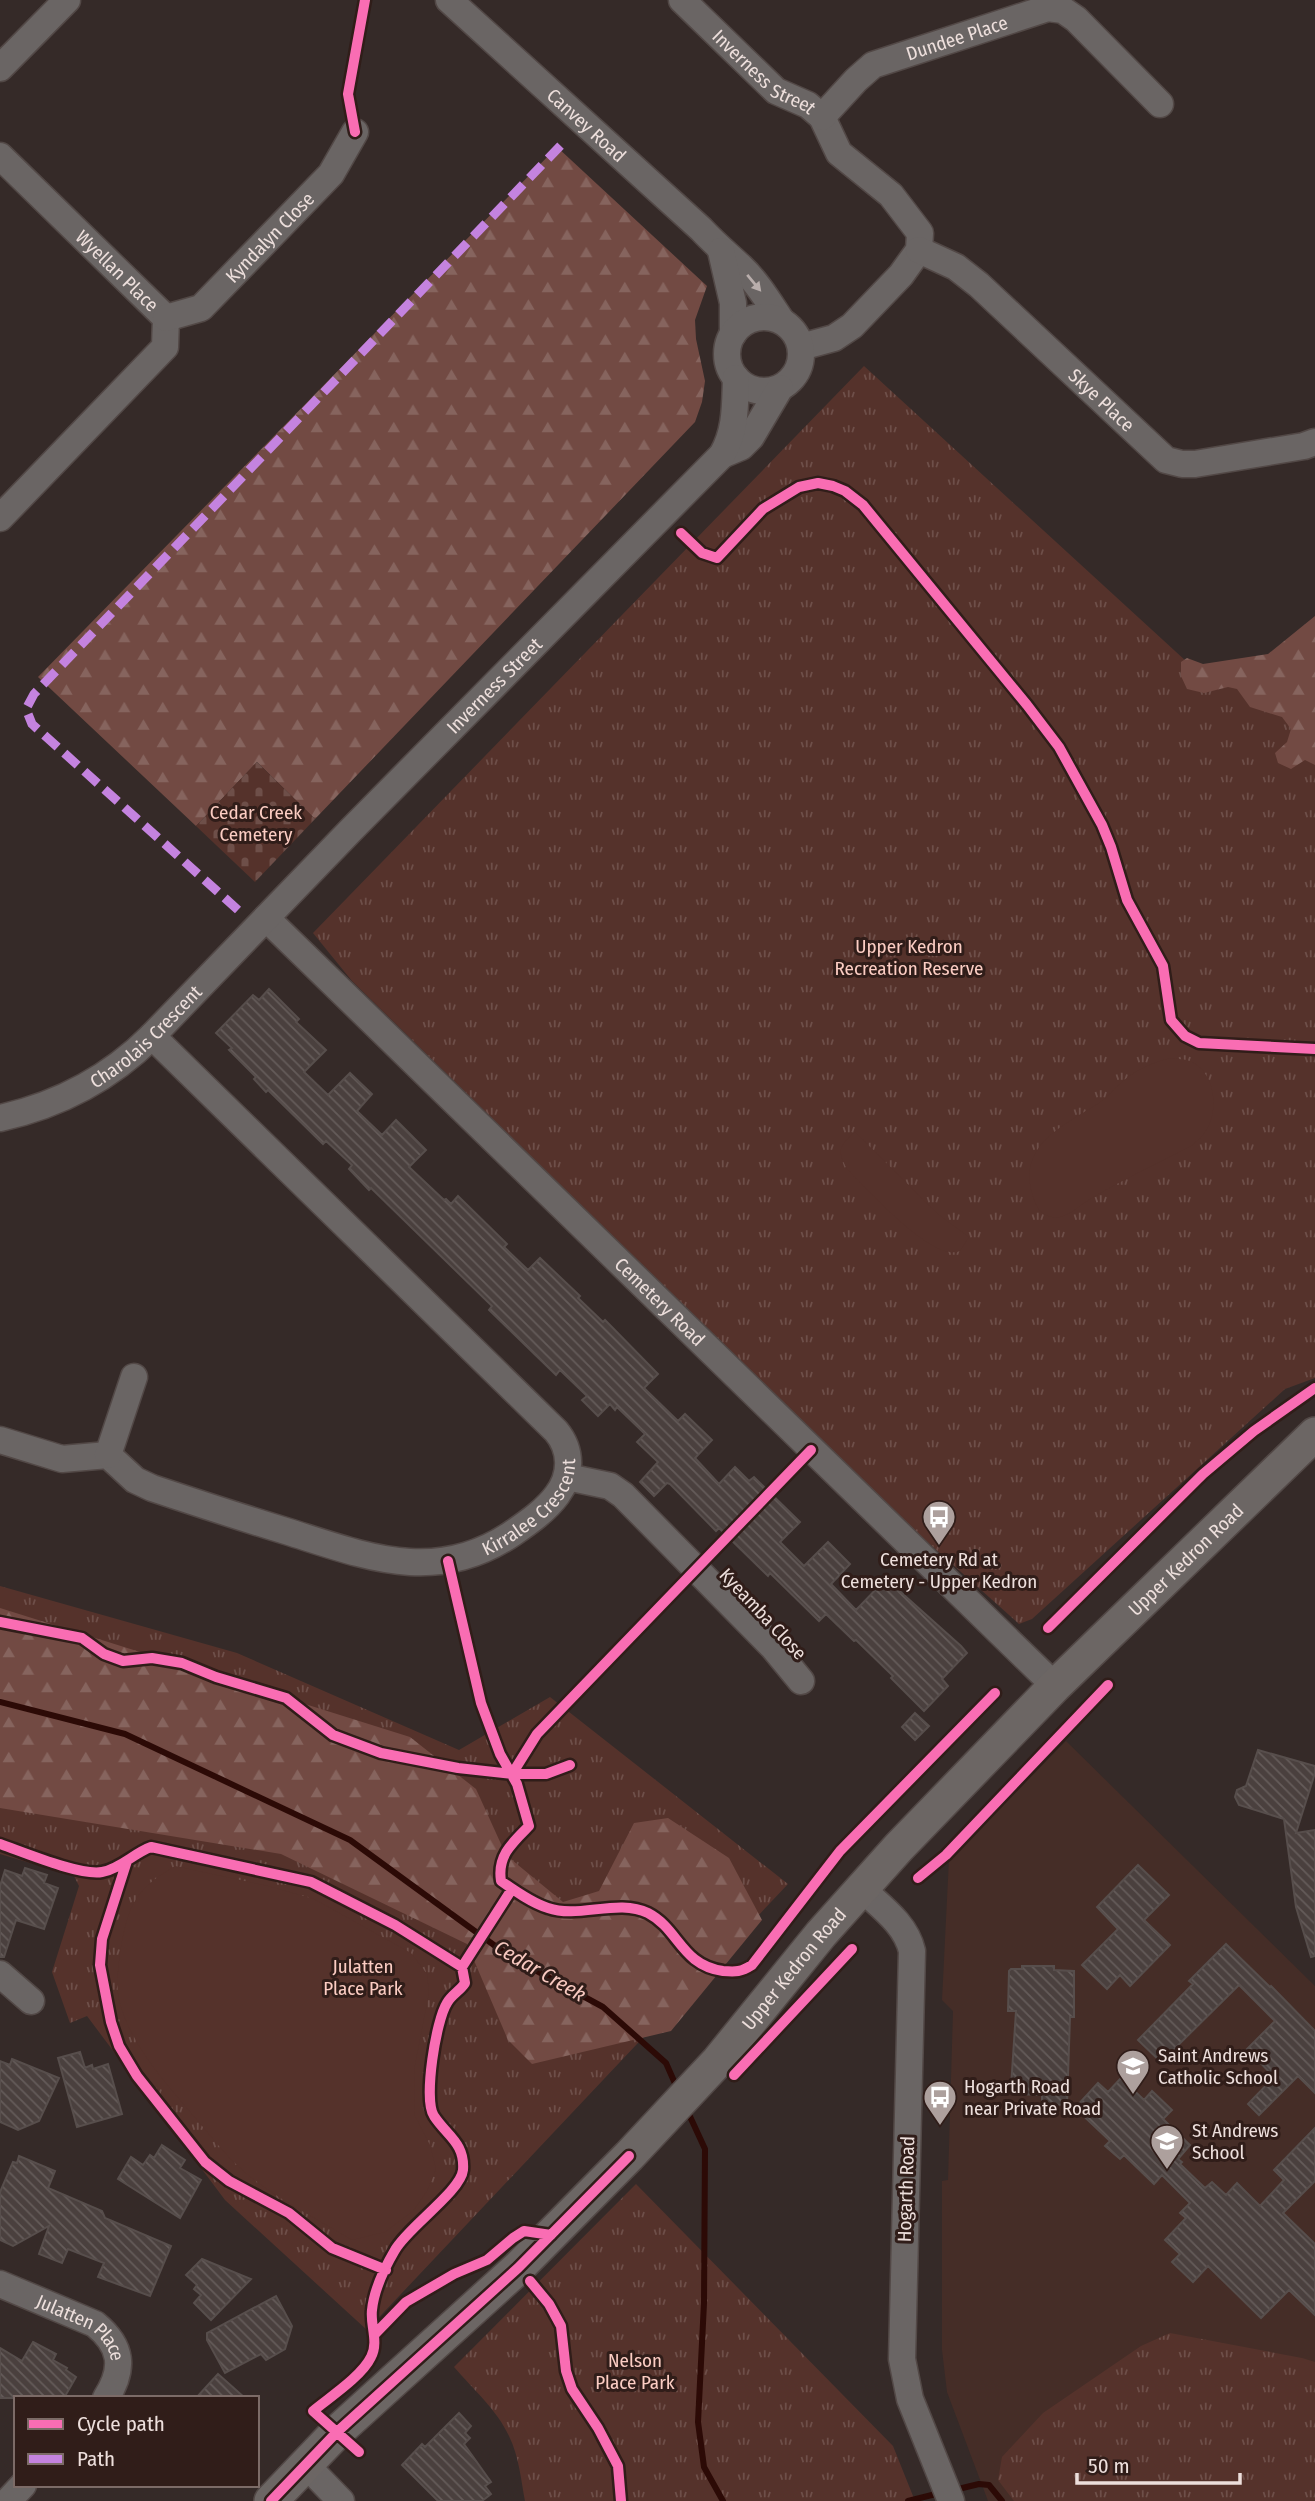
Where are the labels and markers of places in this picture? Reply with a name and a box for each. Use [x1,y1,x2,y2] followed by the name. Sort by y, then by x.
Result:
[920,1498,958,1547] bus stop icon: Cemetery Rd at Cemetery - Upper Kedron
[841,1548,1037,1593] place label: Cemetery Rd at Cemetery - Upper Kedron
[1158,2044,1278,2089] place label: Saint Andrews Catholic School
[1114,2047,1152,2096] school or university icon: Saint Andrews Catholic School
[964,2075,1101,2120] place label: Hogarth Road near Private Road
[921,2078,959,2127] bus stop icon: Hogarth Road near Private Road
[1192,2119,1278,2164] place label: St Andrews School
[1148,2122,1186,2171] school or university icon: St Andrews School

